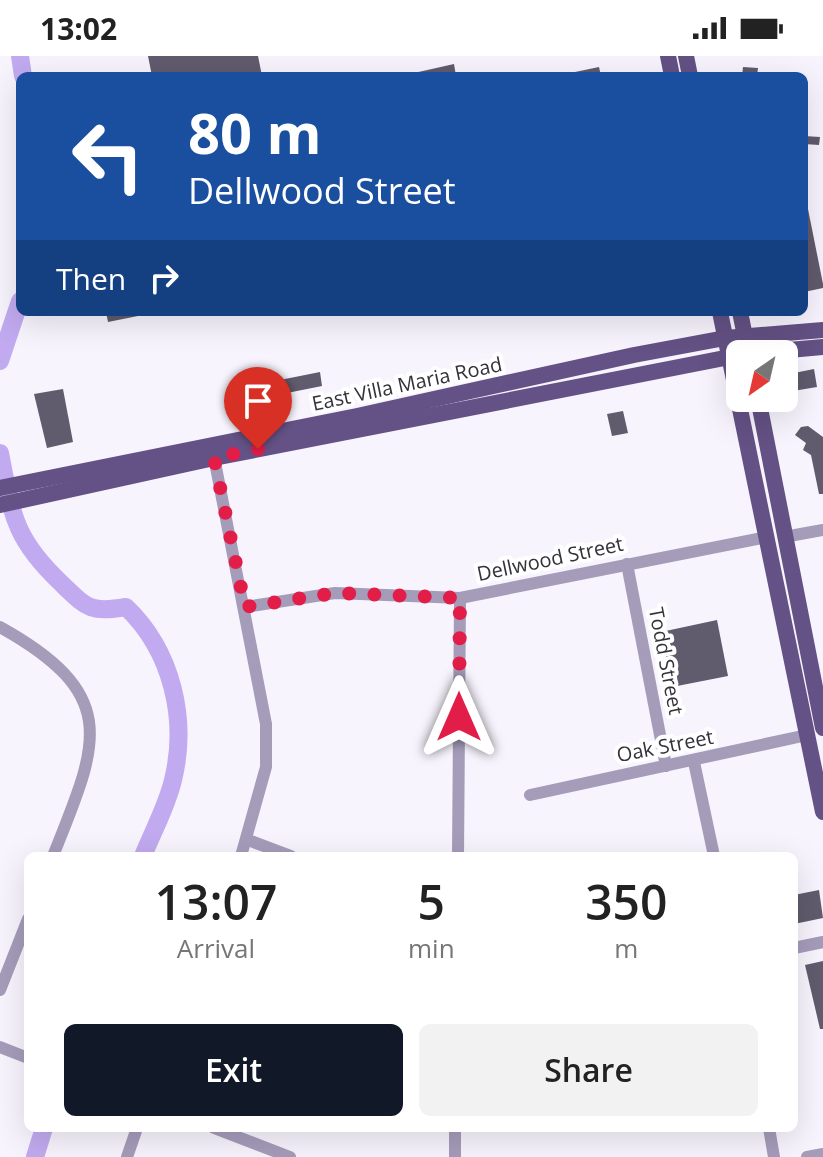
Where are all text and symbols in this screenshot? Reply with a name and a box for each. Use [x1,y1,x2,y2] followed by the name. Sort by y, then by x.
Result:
[40,8,117,49] text: 13:02
[188,94,322,170] text: 80 m
[56,104,160,208] icon: left
[188,166,456,215] text: Dellwood Street
[142,256,186,300] icon: right
[56,258,126,299] text: Then
[726,340,798,412] north arrow
[726,340,798,412] map controls
[309,350,504,417] street label: East Villa Maria Road
[224,367,292,449] pin
[236,379,280,423] icon: arrive
[474,530,625,587] street label: Dellwood Street
[643,605,690,717] street label: Todd Street
[417,675,501,759] position arrow
[614,723,716,768] street label: Oak Street
[155,869,277,934] text: 13:07
[418,869,445,934] text: 5
[585,869,667,934] text: 350
[177,930,255,966] text: Arrival
[408,930,455,966] text: min
[614,930,638,966] text: m
[64,1024,403,1116] button: Exit
[419,1024,758,1116] button: Share

